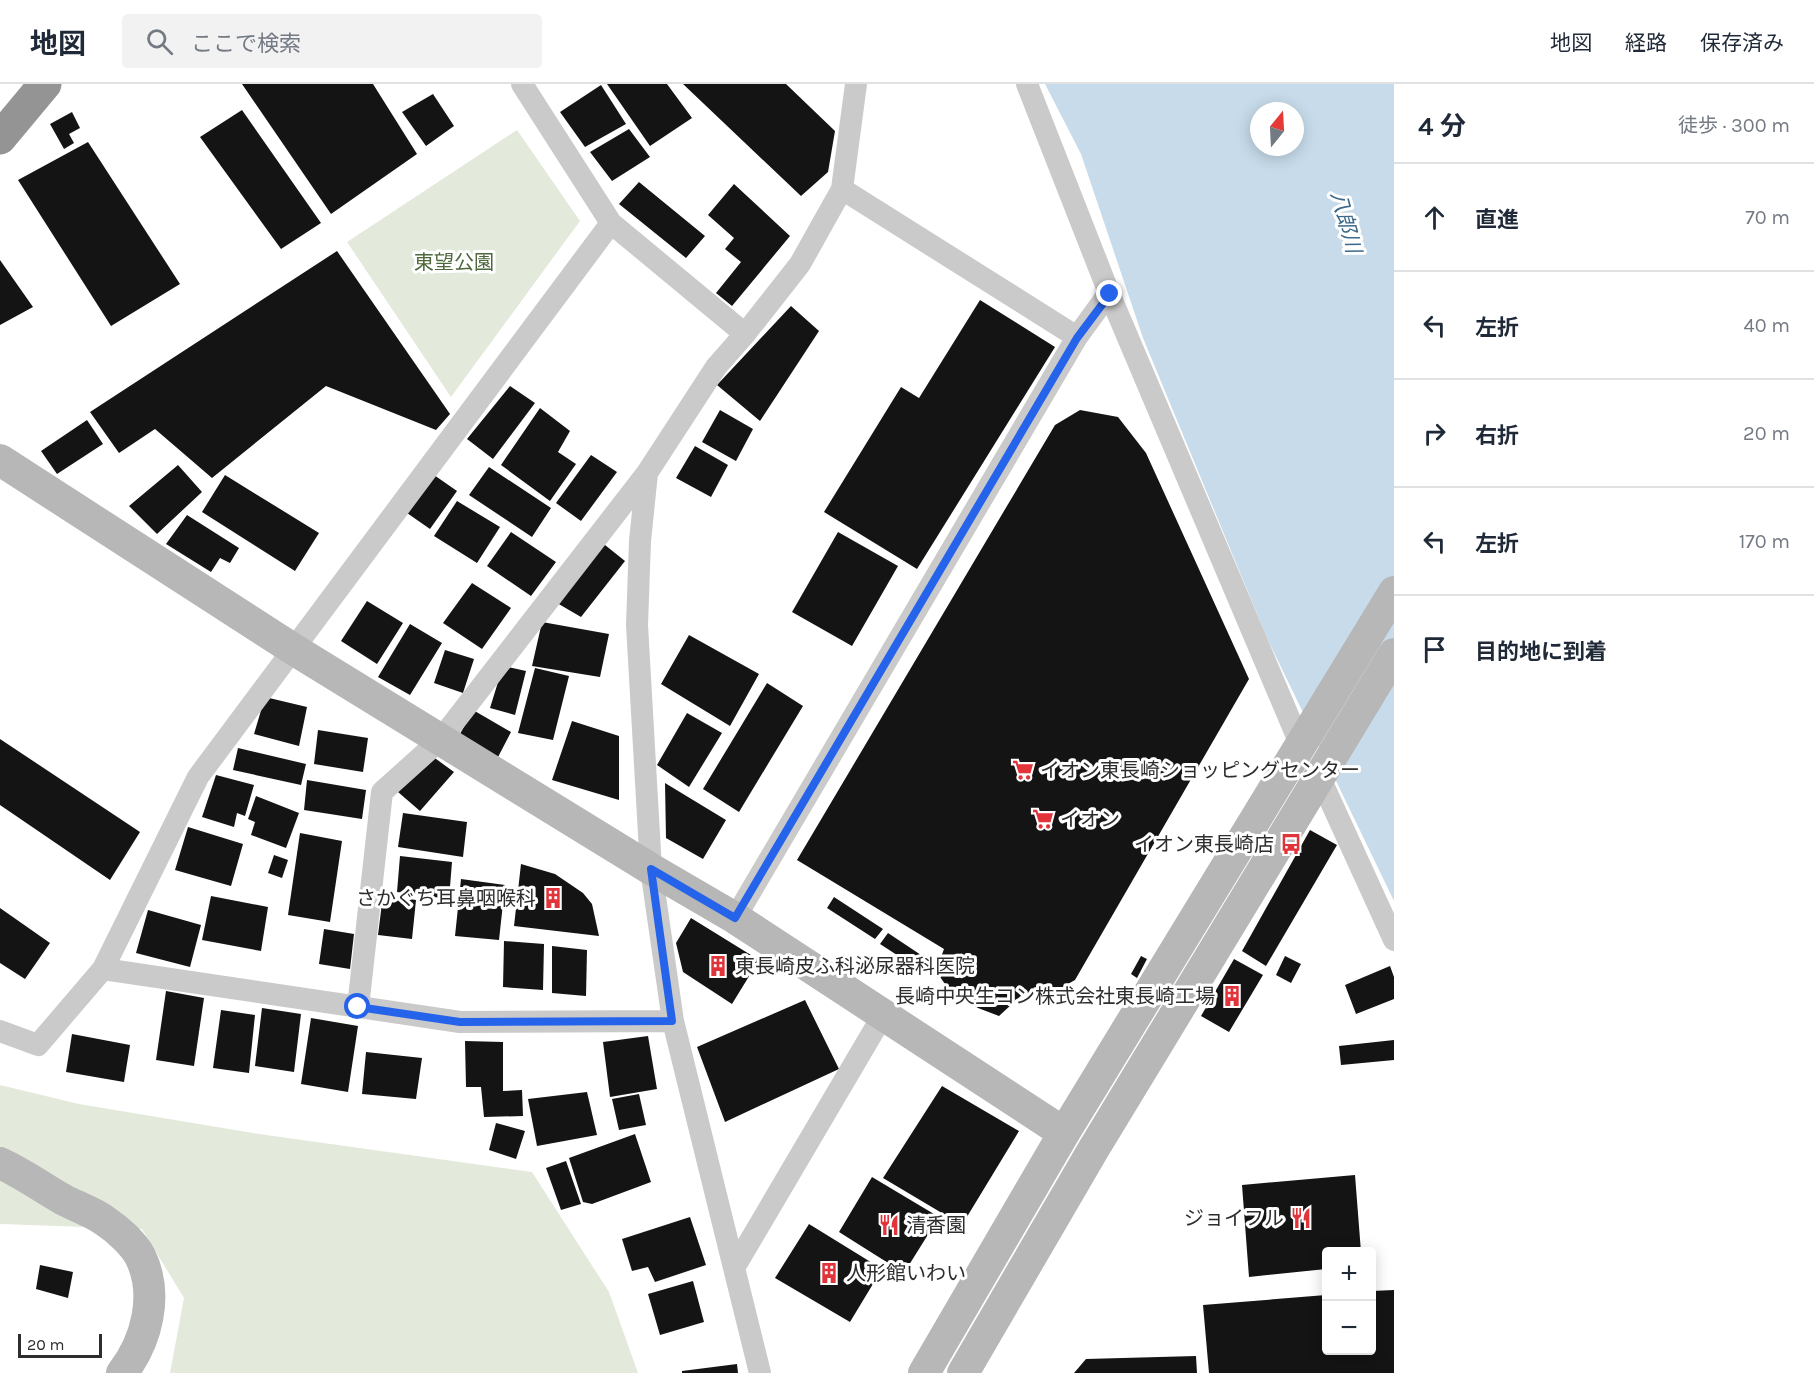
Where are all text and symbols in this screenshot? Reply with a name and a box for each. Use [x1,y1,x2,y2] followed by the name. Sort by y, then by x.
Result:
[122,14,542,68] search box
[143,25,176,58] icon: search
[30,27,86,60] text: 地図
[191,31,301,57] text: ここで検索
[1550,31,1592,55] text: 地図
[1625,31,1667,55] text: 経路
[1700,31,1784,55] text: 保存済み
[1250,102,1304,156] north arrow
[1418,111,1466,142] text: 4 分
[1678,114,1790,137] text: 徒歩 · 300 m
[1326,188,1366,257] water label: 八郎川
[1418,201,1451,234] icon: ahead
[1745,206,1790,229] text: 70 m
[1475,207,1519,233] text: 直進
[414,251,494,274] park label: 東望公園
[1096,280,1122,306] route end
[1418,309,1451,342] icon: left
[1744,314,1790,337] text: 40 m
[1475,315,1519,341] text: 左折
[1418,417,1451,450] icon: right
[1743,422,1790,445] text: 20 m
[1475,423,1519,449] text: 右折
[1418,525,1451,558] icon: left
[1739,530,1790,553] text: 170 m
[1475,531,1519,557] text: 左折
[1418,633,1451,666] icon: arrive
[1475,639,1607,665] text: 目的地に到着
[1011,758,1035,782] supermarket icon: イオン東長崎ショッピングセンター
[1040,759,1360,782] place label: イオン東長崎ショッピングセンター
[1031,807,1055,831] supermarket icon: イオン
[1060,808,1120,831] place label: イオン
[1279,832,1303,856] bus stop icon: イオン東長崎店
[1134,833,1274,856] place label: イオン東長崎店
[541,886,565,910] building icon: さかぐち耳鼻咽喉科
[356,887,536,910] place label: さかぐち耳鼻咽喉科
[706,954,730,978] building icon: 東長崎皮ふ科泌尿器科医院
[735,955,975,978] place label: 東長崎皮ふ科泌尿器科医院
[1220,984,1244,1008] building icon: 長崎中央生コン株式会社東長崎工場
[895,985,1215,1008] place label: 長崎中央生コン株式会社東長崎工場
[344,993,370,1019] route start
[1289,1206,1313,1230] restaurant icon: ジョイフル
[1184,1207,1284,1230] place label: ジョイフル
[877,1213,901,1237] restaurant icon: 清香園
[906,1214,966,1237] place label: 清香園
[1322,1247,1376,1355] map controls
[1322,1247,1376,1301] button: +
[817,1261,841,1285] building icon: 人形館いわい
[846,1262,966,1285] place label: 人形館いわい
[1322,1301,1376,1355] button: −
[18,1331,102,1358] scale bar
[27,1335,65,1354] text: 20 m

